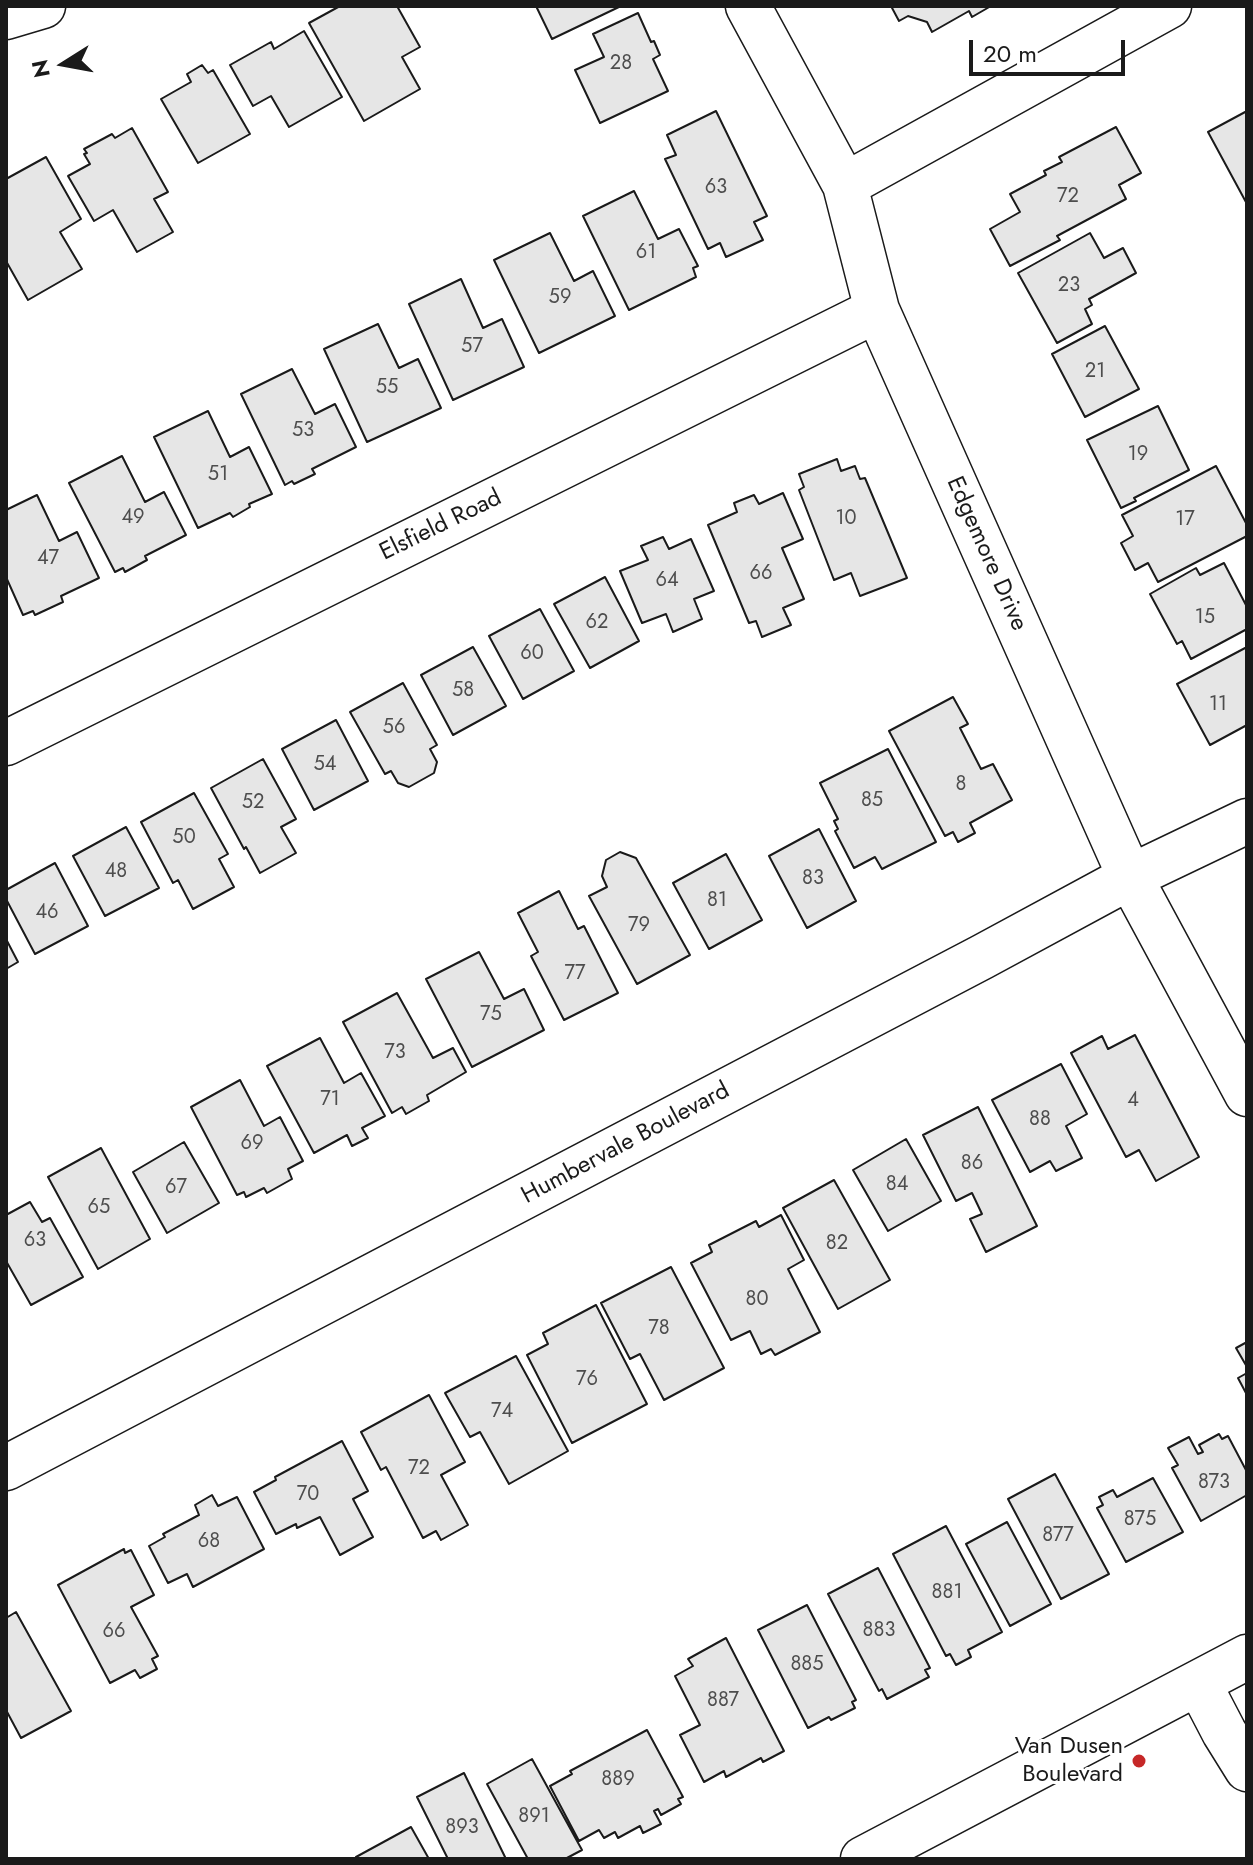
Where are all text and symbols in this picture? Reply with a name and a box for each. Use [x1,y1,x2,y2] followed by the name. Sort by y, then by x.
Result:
[24,24,104,104] north arrow
[973,24,1129,74] scale bar
[983,36,1037,71] text: 20 m
[610,52,632,76] house number: 28
[23,57,58,80] text: N
[705,176,727,200] house number: 63
[1057,185,1079,209] house number: 72
[636,241,656,265] house number: 61
[1058,274,1080,298] house number: 23
[549,286,571,310] house number: 59
[461,335,483,359] house number: 57
[1085,360,1105,384] house number: 21
[376,376,398,400] house number: 55
[292,419,314,443] house number: 53
[1128,443,1148,467] house number: 19
[208,463,228,487] house number: 51
[939,473,1033,635] street label: Edgemore Drive
[375,484,507,568] street label: Elsfield Road
[121,506,145,530] house number: 49
[836,507,856,531] house number: 10
[1175,508,1195,532] house number: 17
[37,547,59,571] house number: 47
[749,562,773,586] house number: 66
[655,569,679,593] house number: 64
[1195,606,1215,630] house number: 15
[586,611,608,635] house number: 62
[520,642,544,666] house number: 60
[452,679,474,703] house number: 58
[1209,693,1227,717] house number: 11
[383,716,405,740] house number: 56
[314,753,336,777] house number: 54
[956,773,966,797] house number: 8
[861,789,883,813] house number: 85
[242,791,264,815] house number: 52
[172,826,196,850] house number: 50
[105,860,127,884] house number: 48
[802,867,824,891] house number: 83
[707,889,727,913] house number: 81
[35,901,59,925] house number: 46
[628,914,650,938] house number: 79
[565,962,585,986] house number: 77
[480,1003,502,1027] house number: 75
[384,1041,406,1065] house number: 73
[517,1077,735,1211] street label: Humbervale Boulevard
[320,1088,340,1112] house number: 71
[1127,1089,1139,1113] house number: 4
[1029,1108,1051,1132] house number: 88
[240,1132,264,1156] house number: 69
[961,1152,983,1176] house number: 86
[886,1173,908,1197] house number: 84
[165,1176,187,1200] house number: 67
[88,1196,110,1220] house number: 65
[24,1229,46,1253] house number: 63
[826,1232,848,1256] house number: 82
[746,1288,768,1312] house number: 80
[648,1317,670,1341] house number: 78
[576,1368,598,1392] house number: 76
[491,1400,513,1424] house number: 74
[408,1457,430,1481] house number: 72
[1198,1471,1230,1495] house number: 873
[297,1483,319,1507] house number: 70
[1124,1508,1156,1532] house number: 875
[1042,1524,1074,1548] house number: 877
[198,1530,220,1554] house number: 68
[932,1581,962,1605] house number: 881
[863,1619,895,1643] house number: 883
[102,1620,126,1644] house number: 66
[790,1653,824,1677] house number: 885
[707,1689,739,1713] house number: 887
[1015,1733,1123,1789] place label: Van Dusen Boulevard
[1130,1752,1148,1770] marker: Van Dusen Boulevard
[601,1768,635,1792] house number: 889
[518,1805,550,1829] house number: 891
[445,1816,479,1840] house number: 893

